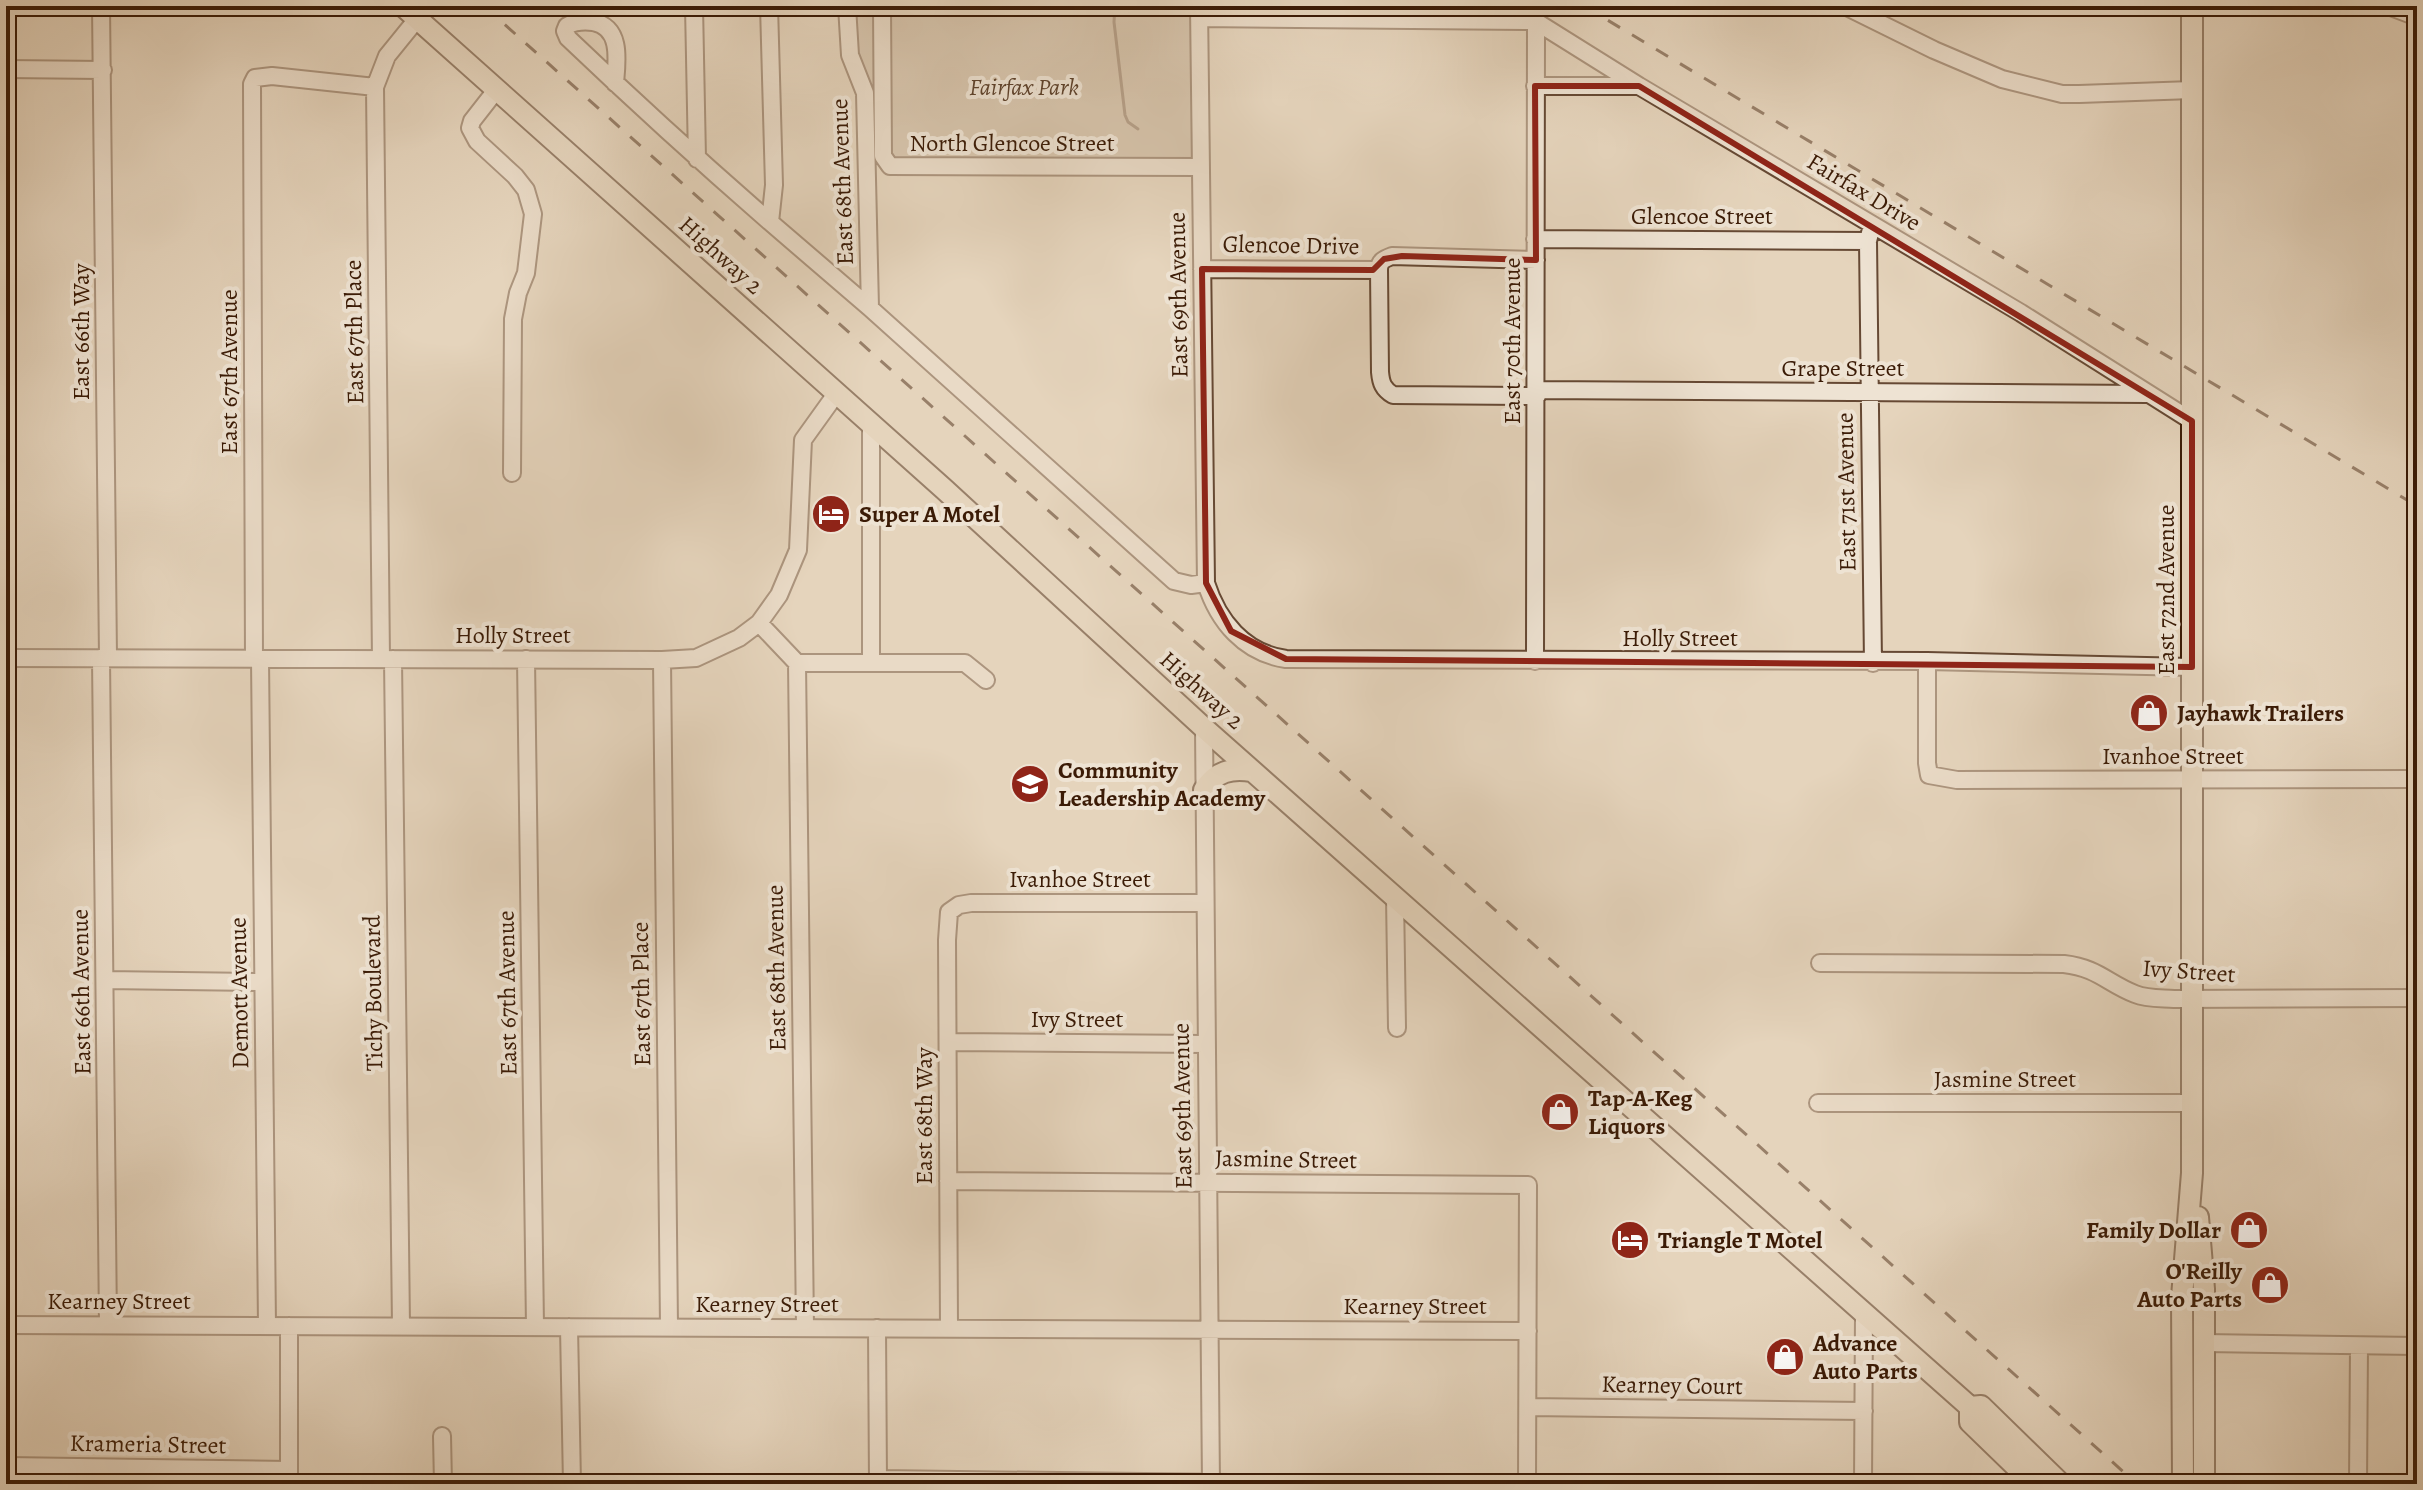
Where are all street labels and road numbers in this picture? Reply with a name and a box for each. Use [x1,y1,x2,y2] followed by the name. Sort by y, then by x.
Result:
[823,98,861,266] street label: East 68th Avenue
[909,127,1115,159] street label: North Glencoe Street
[1801,146,1927,238] street label: Fairfax Drive
[1631,200,1773,232] street label: Glencoe Street
[672,209,770,301] street label: Highway 2
[1161,212,1195,378] street label: East 69th Avenue
[1222,228,1360,262] street label: Glencoe Drive
[1496,257,1528,425] street label: East 70th Avenue
[337,259,371,405] street label: East 67th Place
[65,263,97,400] street label: East 66th Way
[213,289,245,455] street label: East 67th Avenue
[1782,352,1905,384] street label: Grape Street
[1829,412,1863,572] street label: East 71st Avenue
[2150,505,2182,675] street label: East 72nd Avenue
[455,619,571,651] street label: Holly Street
[1622,622,1738,654] street label: Holly Street
[1153,644,1251,736] street label: Highway 2
[2102,740,2244,772] street label: Ivanhoe Street
[1009,863,1151,895] street label: Ivanhoe Street
[759,884,793,1052] street label: East 68th Avenue
[64,909,98,1075] street label: East 66th Avenue
[490,910,524,1076] street label: East 67th Avenue
[356,915,390,1071] street label: Tichy Boulevard
[222,917,256,1069] street label: Demott Avenue
[624,921,658,1067] street label: East 67th Place
[2141,952,2237,990] street label: Ivy Street
[1030,1003,1124,1035] street label: Ivy Street
[1165,1023,1199,1189] street label: East 69th Avenue
[908,1047,940,1185] street label: East 68th Way
[1934,1063,2076,1095] street label: Jasmine Street
[1215,1142,1358,1176] street label: Jasmine Street
[47,1285,191,1317] street label: Kearney Street
[695,1288,839,1320] street label: Kearney Street
[1343,1290,1487,1322] street label: Kearney Street
[1601,1368,1743,1402] street label: Kearney Court
[69,1427,227,1461] street label: Krameria Street

